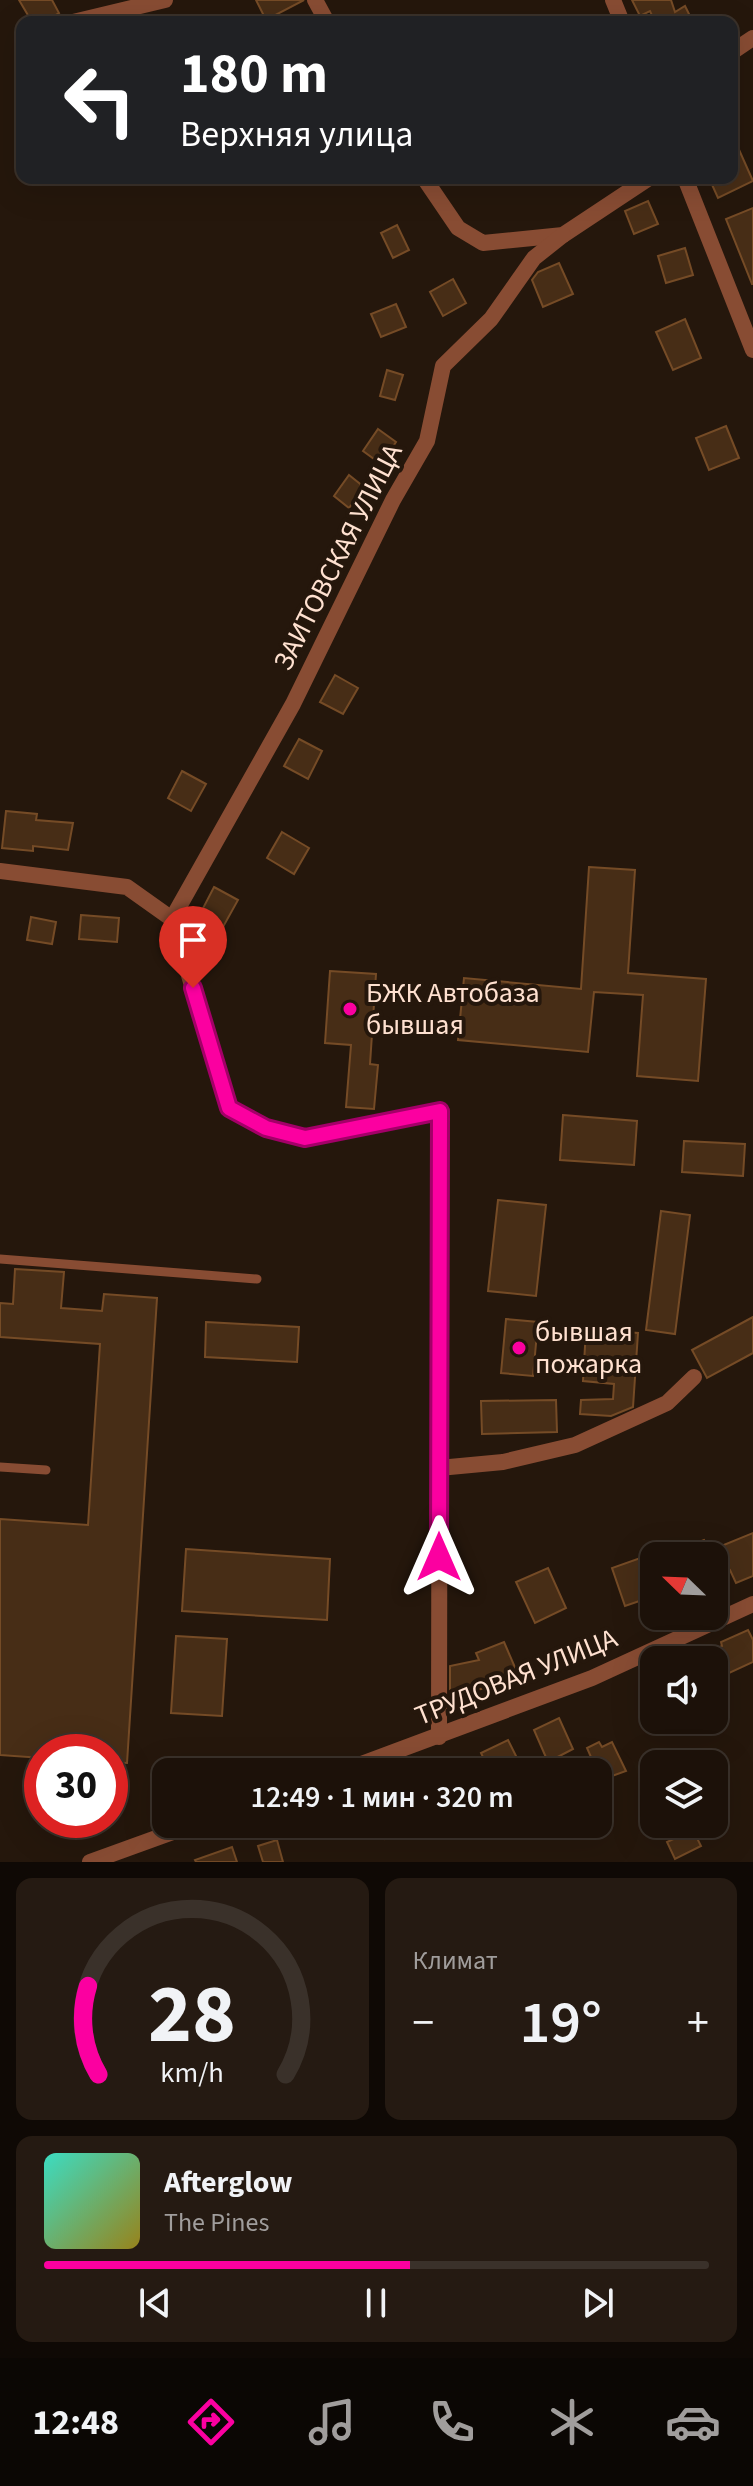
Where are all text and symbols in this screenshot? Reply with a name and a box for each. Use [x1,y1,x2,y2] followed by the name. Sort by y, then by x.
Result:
[180,35,328,114] text: 180 m
[48,48,152,152] icon: left
[180,109,413,160] text: Верхняя улица
[264,436,413,677] street label: ЗАИТОВСКАЯ УЛИЦА
[159,906,227,988] pin
[171,918,215,962] icon: arrive
[366,973,540,1045] place label: БЖК Автобаза бывшая
[341,1000,359,1018] marker: БЖК Автобаза бывшая
[535,1312,642,1384] place label: бывшая пожарка
[510,1339,528,1357] marker: бывшая пожарка
[397,1515,481,1599] position arrow
[640,1542,728,1630] north arrow
[640,1542,728,1838] map controls
[409,1618,624,1736] street label: ТРУДОВАЯ УЛИЦА
[640,1646,728,1734] button: sound
[24,1734,128,1838] speed limit sign: 30
[640,1750,728,1838] button: layers
[251,1776,513,1819] text: 12:49 · 1 мин · 320 m
[413,1942,498,1979] text: Климат
[148,1956,236,2074] text: 28
[520,1981,602,2066] text: 19°
[413,1992,434,2055] text: −
[687,1992,709,2055] text: +
[161,2053,224,2093] text: km/h
[164,2161,292,2204] text: Afterglow
[164,2204,269,2241] text: The Pines
[133,2281,177,2325] icon: previous
[354,2281,398,2325] icon: pause
[576,2281,620,2325] icon: next
[183,2394,239,2450] icon: directions
[304,2394,360,2450] icon: music
[424,2394,480,2450] icon: phone
[544,2394,600,2450] icon: climate
[665,2394,721,2450] icon: car
[32,2397,119,2448] text: 12:48

